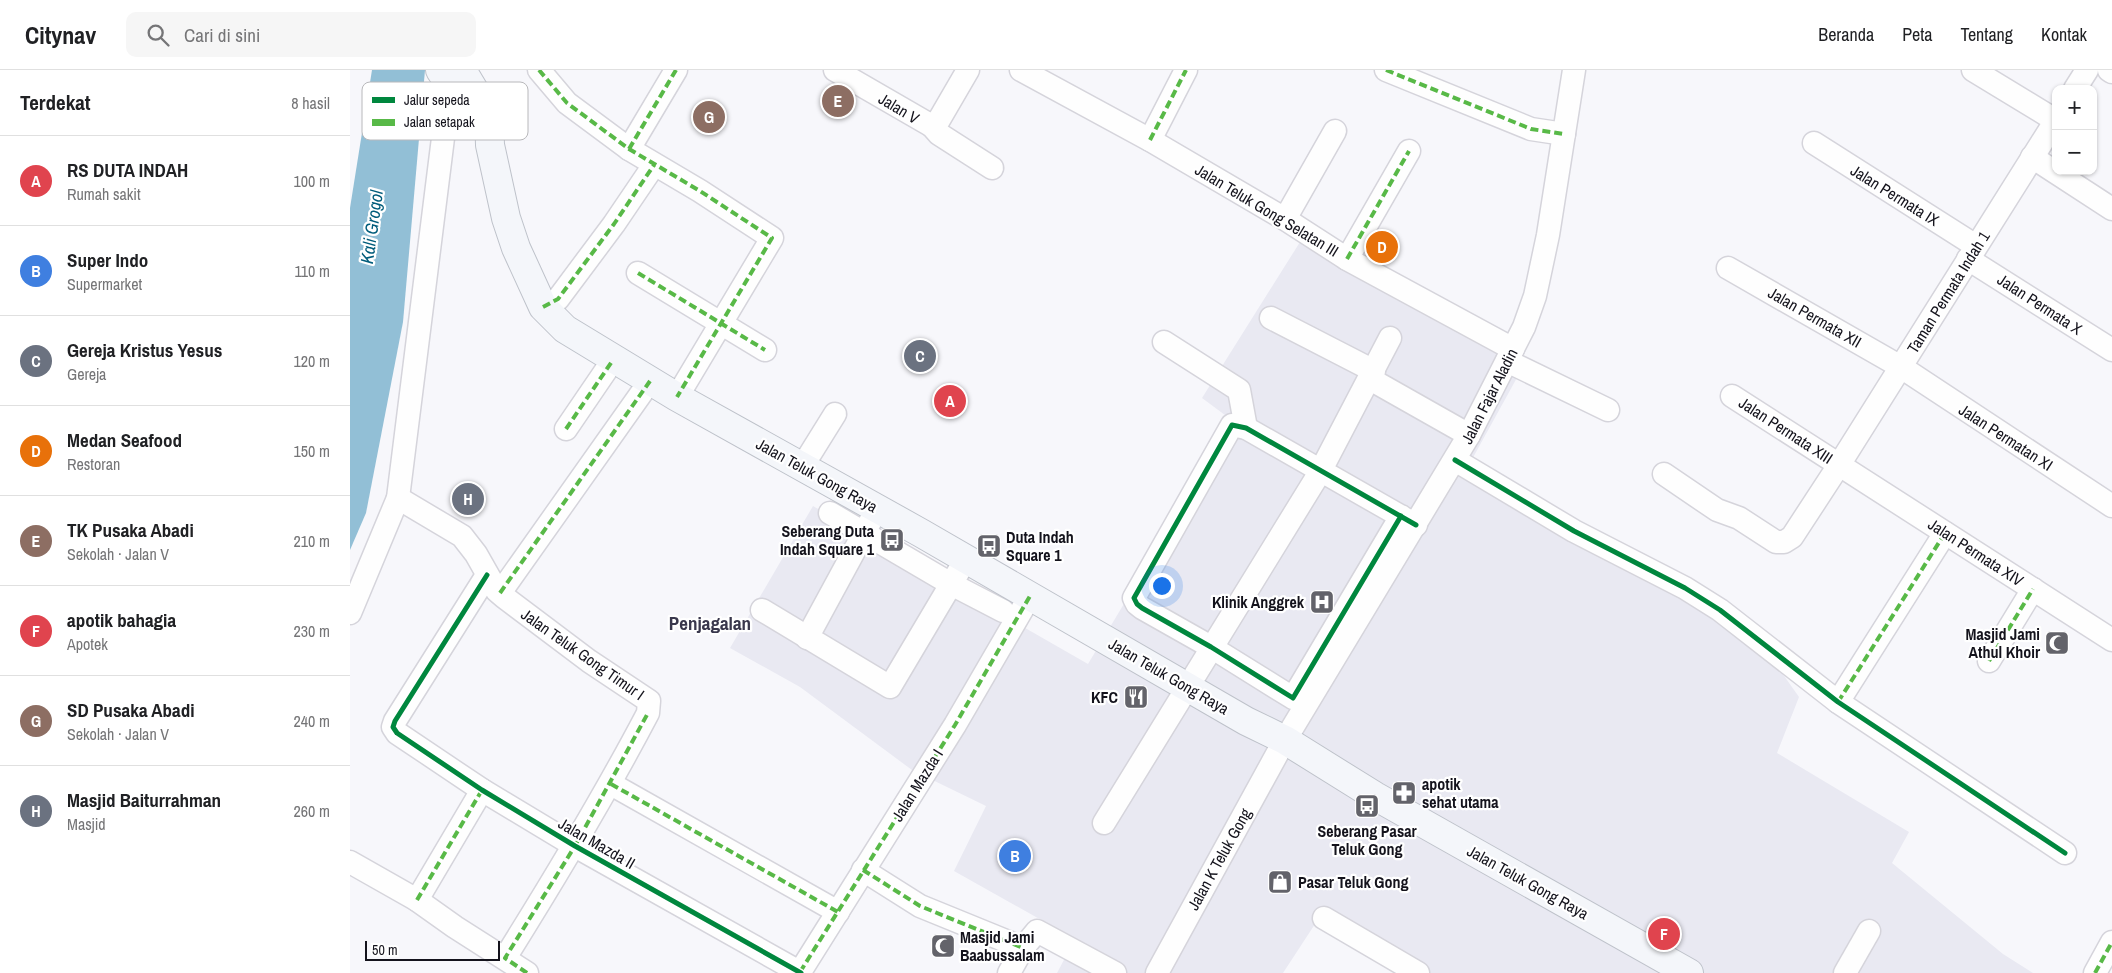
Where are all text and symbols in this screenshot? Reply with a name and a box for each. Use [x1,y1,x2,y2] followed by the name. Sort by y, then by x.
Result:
[126,12,476,57] search box
[25,19,96,51] text: Citynav
[144,21,172,49] icon: search
[184,22,260,48] text: Cari di sini
[1818,22,1874,47] text: Beranda
[1902,22,1933,47] text: Peta
[1961,22,2013,47] text: Tentang
[2041,22,2087,47] text: Kontak
[362,82,528,140] legend
[822,82,854,120] pin: E
[2052,85,2097,175] map controls
[2052,85,2097,130] button: +
[875,87,924,129] street label: Jalan V
[20,88,91,117] text: Terdekat
[404,91,470,109] text: Jalur sepeda
[291,92,330,114] text: 8 hasil
[693,98,725,136] pin: G
[404,113,475,131] text: Jalan setapak
[2052,130,2097,175] button: −
[67,157,188,183] text: RS DUTA INDAH
[1191,158,1343,262] street label: Jalan Teluk Gong Selatan III
[1846,159,1944,231] street label: Jalan Permata IX
[31,170,41,192] text: A
[294,170,330,192] text: 100 m
[67,183,141,205] text: Rumah sakit
[354,188,389,265] water label: Kali Grogol
[1901,226,1995,357] street label: Taman Permata Indah 1
[1366,228,1398,266] pin: D
[67,247,148,273] text: Super Indo
[31,260,41,282] text: B
[294,260,330,282] text: 110 m
[1993,268,2087,340] street label: Jalan Permata X
[67,273,142,295] text: Supermarket
[1764,281,1866,353] street label: Jalan Permata XII
[67,337,222,363] text: Gereja Kristus Yesus
[904,337,936,375] pin: C
[1456,344,1522,448] street label: Jalan Fajar Aladin
[31,350,41,372] text: C
[294,350,330,372] text: 120 m
[67,363,106,385] text: Gereja
[934,382,966,420] pin: A
[1735,391,1837,469] street label: Jalan Permata XIII
[1955,398,2057,476] street label: Jalan Permatan XI
[67,427,182,453] text: Medan Seafood
[752,433,882,518] street label: Jalan Teluk Gong Raya
[31,440,41,462] text: D
[294,440,330,462] text: 150 m
[67,453,120,475] text: Restoran
[452,480,484,518] pin: H
[1924,513,2028,591] street label: Jalan Permata XIV
[67,517,194,543] text: TK Pusaka Abadi
[780,520,875,560] place label: Seberang Duta Indah Square 1
[1006,526,1074,566] place label: Duta Indah Square 1
[879,527,905,553] bus stop icon: Seberang Duta Indah Square 1
[32,530,40,552] text: E
[294,530,330,552] text: 210 m
[976,533,1002,559] bus stop icon: Duta Indah Square 1
[67,543,169,565] text: Sekolah · Jalan V
[1149,573,1175,599] your location
[1309,589,1335,615] hospital icon: Klinik Anggrek
[1212,591,1305,613] place label: Klinik Anggrek
[517,603,649,705] street label: Jalan Teluk Gong Timur I
[67,607,176,633] text: apotik bahagia
[669,610,751,636] district label: Penjagalan
[32,620,40,642] text: F
[294,620,330,642] text: 230 m
[1966,623,2041,663] place label: Masjid Jami Athul Khoir
[2044,630,2070,656] mosque icon: Masjid Jami Athul Khoir
[67,633,108,655] text: Apotek
[1105,633,1234,720] street label: Jalan Teluk Gong Raya
[1123,684,1149,710] restaurant icon: KFC
[1091,686,1118,708] place label: KFC
[67,697,195,723] text: SD Pusaka Abadi
[31,710,41,732] text: G
[294,710,330,732] text: 240 m
[67,723,169,745] text: Sekolah · Jalan V
[886,745,948,825] street label: Jalan Mazda I
[1422,773,1499,813] place label: apotik sehat utama
[1391,780,1417,806] pharmacy icon: apotik sehat utama
[67,787,221,813] text: Masjid Baiturrahman
[1354,793,1380,819] bus stop icon: Seberang Pasar Teluk Gong
[31,800,41,822] text: H
[294,800,330,822] text: 260 m
[1182,803,1256,914] street label: Jalan K Teluk Gong
[555,812,639,874] street label: Jalan Mazda II
[67,813,106,835] text: Masjid
[1317,820,1417,860] place label: Seberang Pasar Teluk Gong
[999,837,1031,875] pin: B
[1463,840,1593,925] street label: Jalan Teluk Gong Raya
[1267,869,1293,895] shop icon: Pasar Teluk Gong
[1298,871,1409,893] place label: Pasar Teluk Gong
[1648,915,1680,953] pin: F
[960,926,1045,966] place label: Masjid Jami Baabussalam
[930,933,956,959] mosque icon: Masjid Jami Baabussalam
[365,938,500,961] scale bar
[372,941,398,959] text: 50 m

